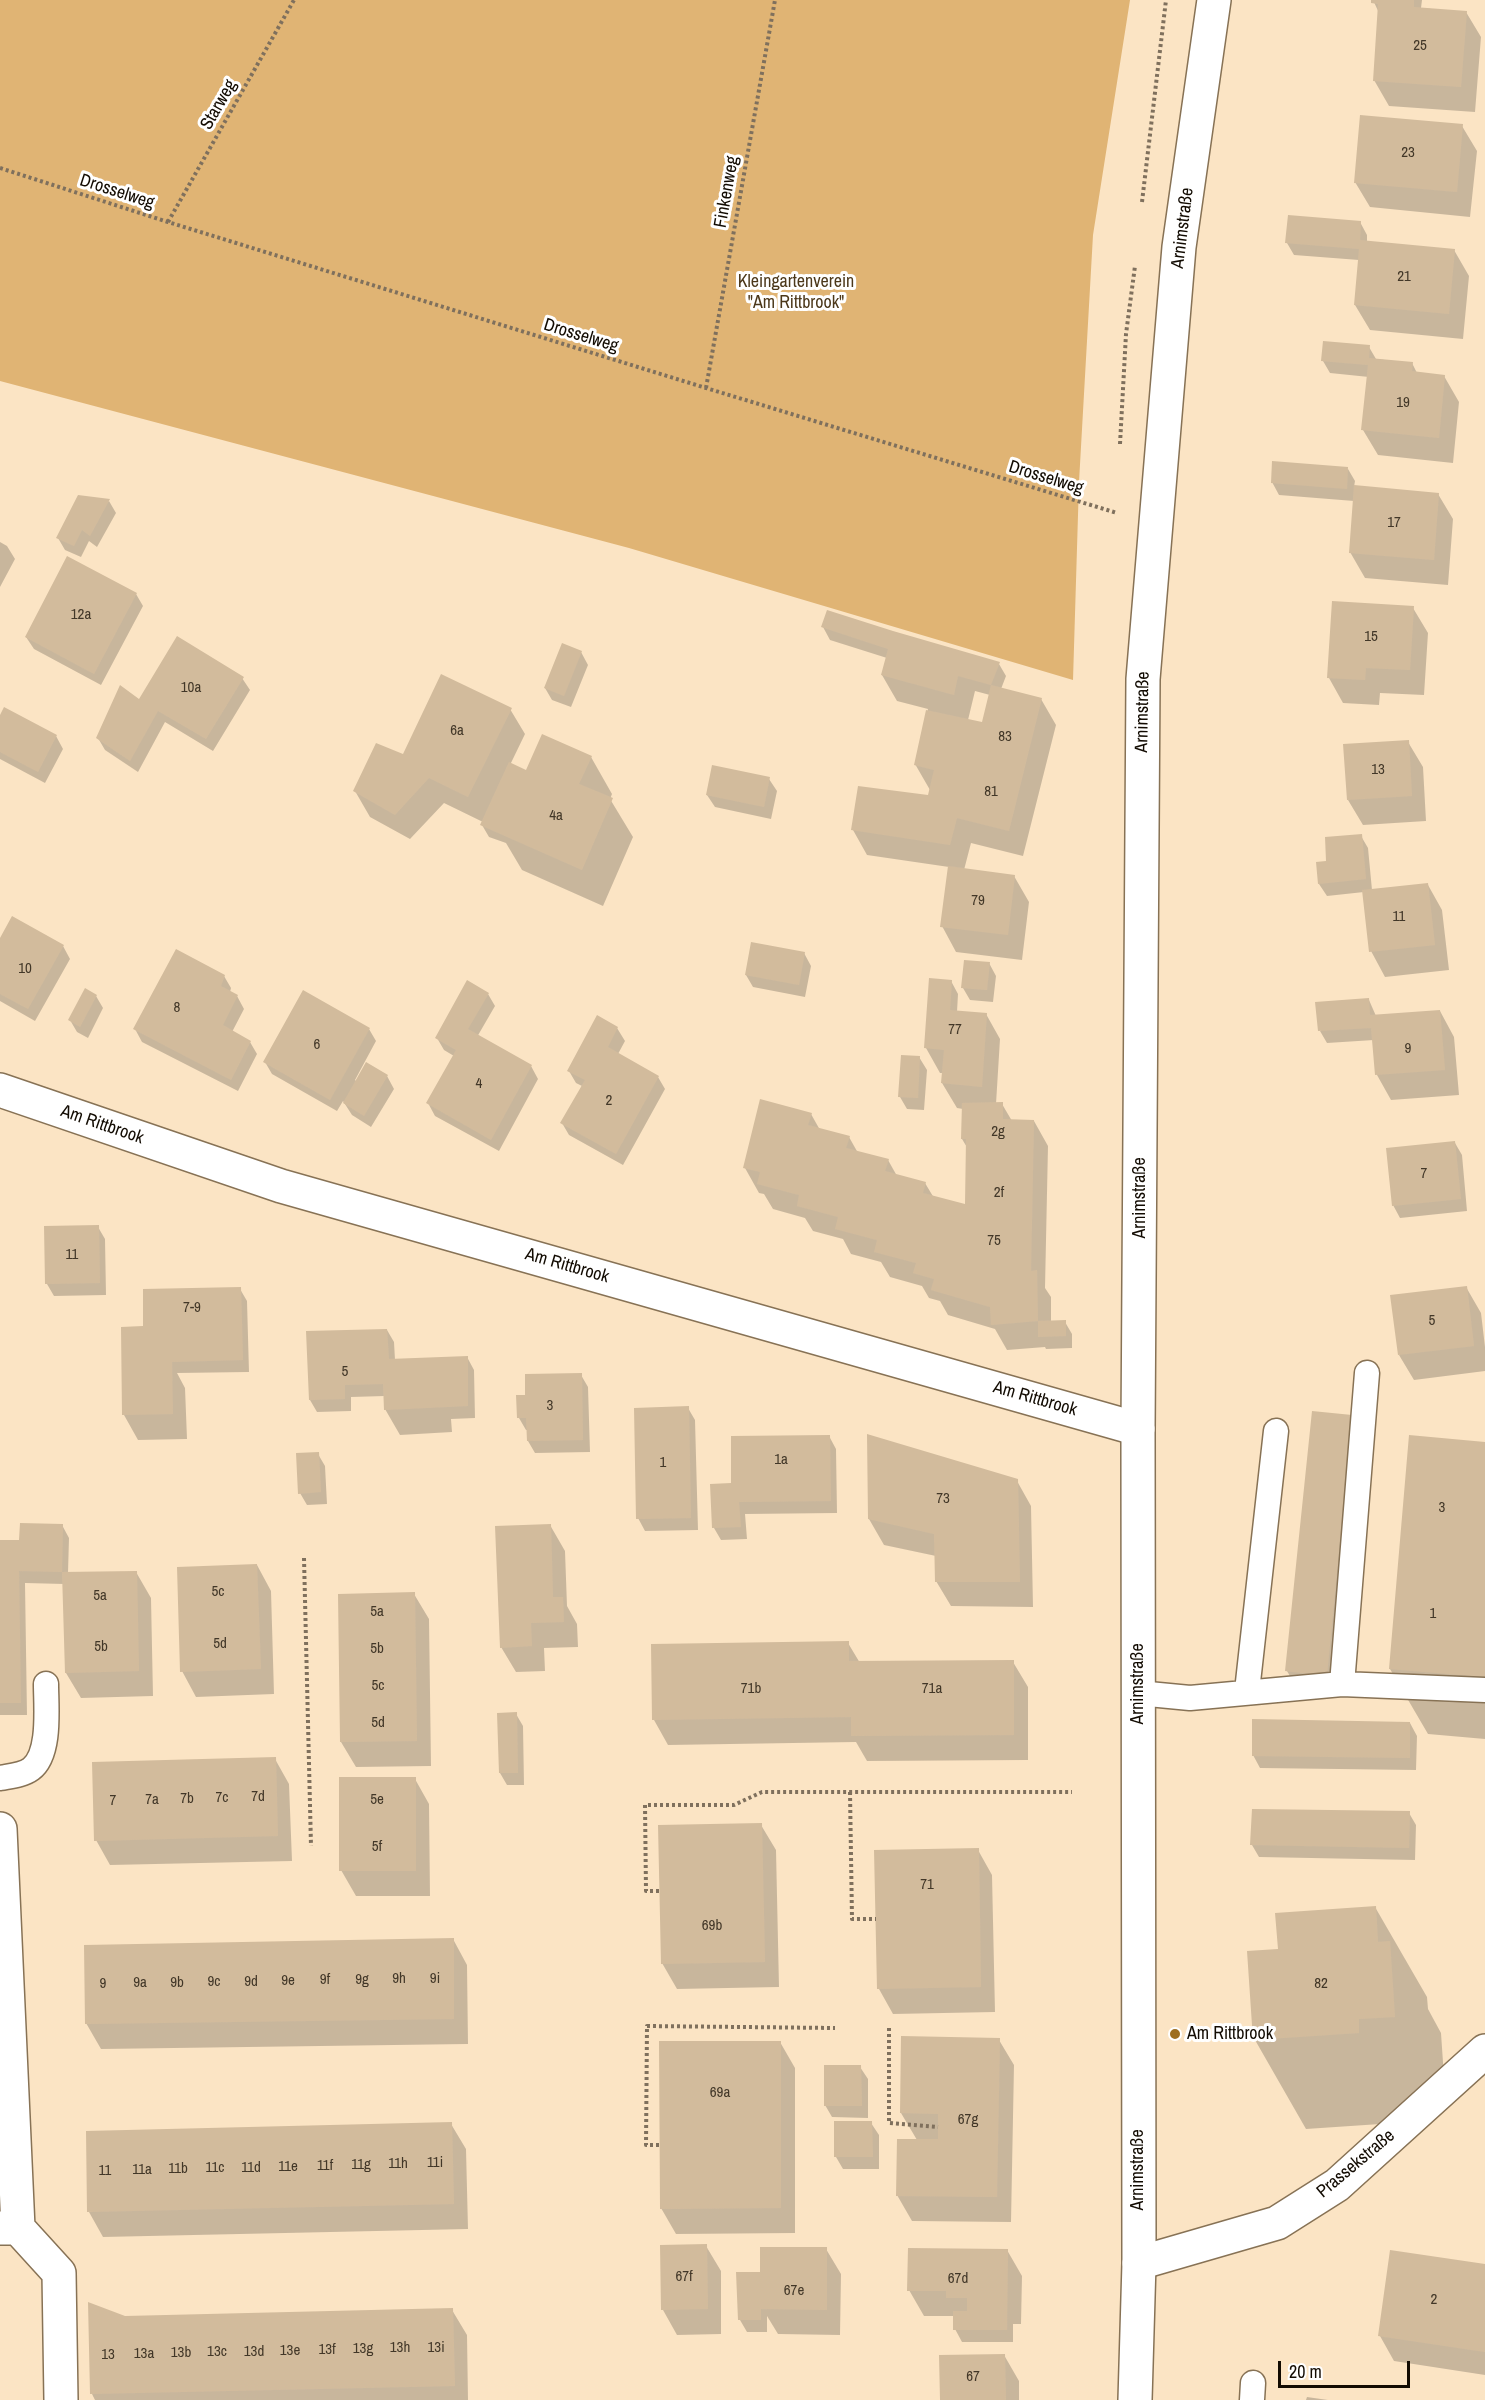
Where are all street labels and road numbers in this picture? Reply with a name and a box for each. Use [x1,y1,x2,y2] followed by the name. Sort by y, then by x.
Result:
[196,76,242,134] street label: Starweg
[710,155,744,229] street label: Finkenweg
[77,170,157,214] street label: Drosselweg
[1167,186,1199,270] street label: Arnimstraße
[541,314,621,358] street label: Drosselweg
[1006,456,1086,500] street label: Drosselweg
[1131,671,1155,753] street label: Arnimstraße
[58,1101,146,1149] street label: Am Rittbrook
[1129,1157,1151,1239] street label: Arnimstraße
[523,1244,611,1288] street label: Am Rittbrook
[991,1377,1079,1421] street label: Am Rittbrook
[1127,1643,1149,1725] street label: Arnimstraße
[1313,2125,1399,2203] street label: Prassekstraße
[1127,2129,1149,2211] street label: Arnimstraße

